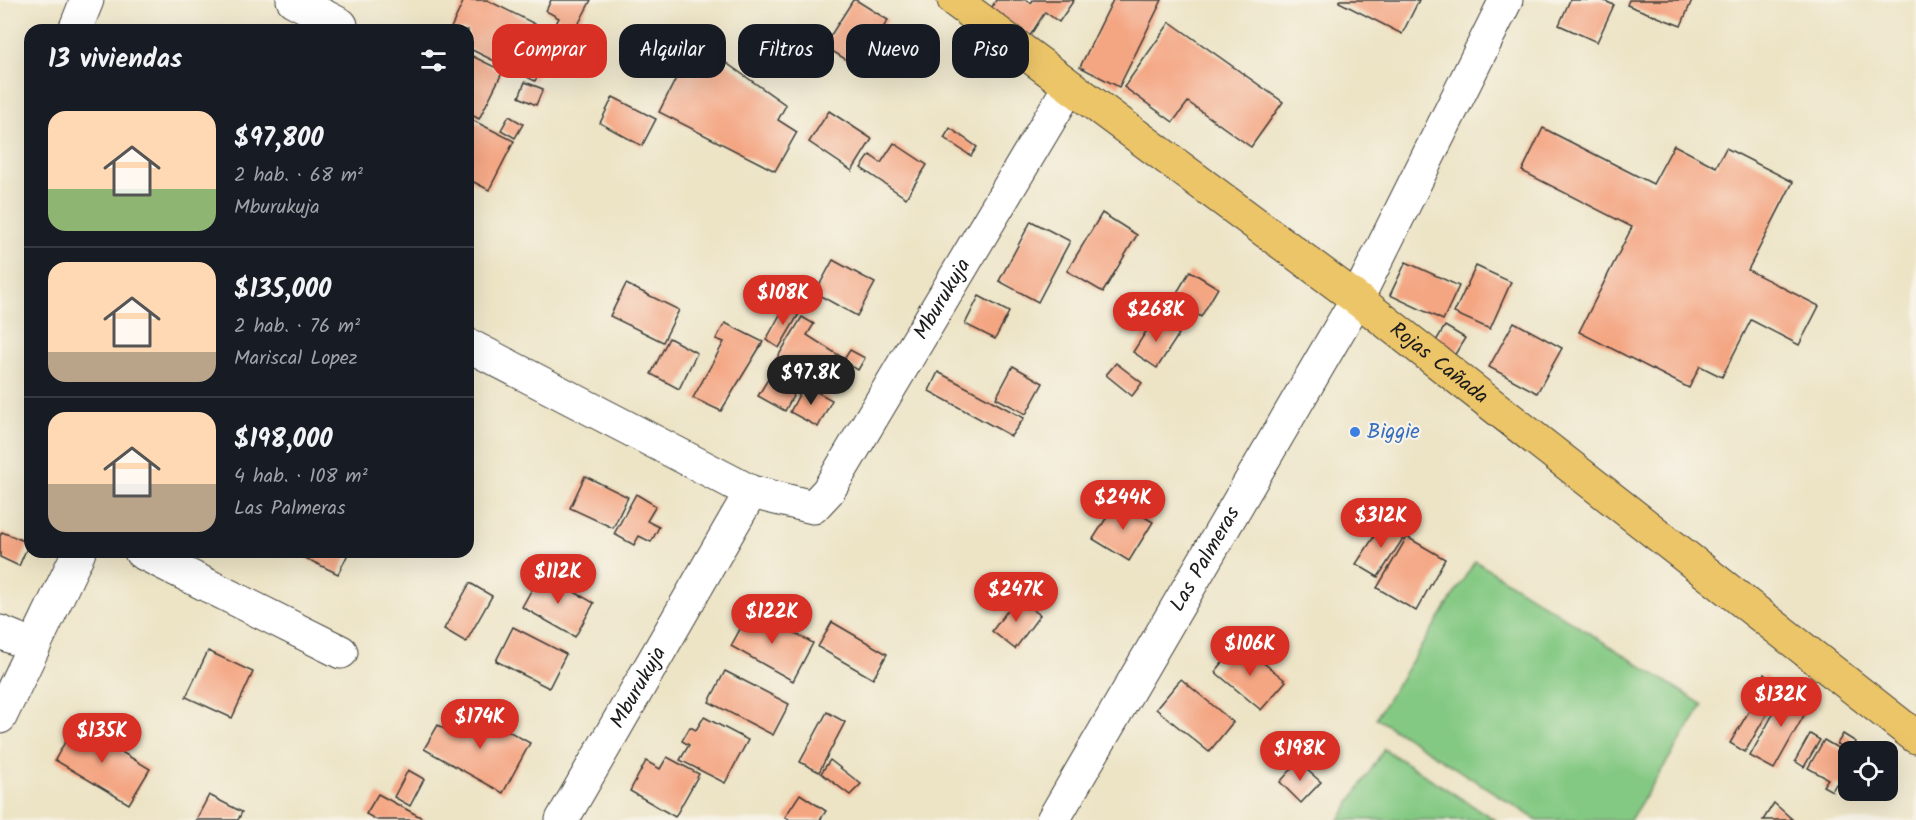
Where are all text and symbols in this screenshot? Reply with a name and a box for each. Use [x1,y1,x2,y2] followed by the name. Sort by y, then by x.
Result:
[492,24,607,78] chip: Comprar
[619,24,726,78] chip: Alquilar
[738,24,834,78] chip: Filtros
[846,24,940,78] chip: Nuevo
[952,24,1029,78] chip: Piso
[48,39,182,81] text: 13 viviendas
[417,44,450,77] icon: filters
[234,118,324,160] text: $97,800
[96,135,168,207] icon: home
[234,160,363,192] text: 2 hab. · 68 m²
[234,192,320,224] text: Mburukuja
[905,252,980,346] street label: Mburukuja
[234,269,331,311] text: $135,000
[741,275,825,326] pin: $108K
[757,278,809,310] text: $108K
[96,286,168,358] icon: home
[1114,292,1198,343] pin: $268K
[1127,295,1185,327] text: $268K
[234,311,360,343] text: 2 hab. · 76 m²
[1382,314,1496,413] street label: Rojas Cañada
[234,343,358,375] text: Mariscal Lopez
[762,355,860,406] pin: $97.8K
[781,358,841,390] text: $97.8K
[1367,416,1420,449] place label: Biggie
[234,419,333,461] text: $198,000
[1348,425,1362,439] marker: Biggie
[96,436,168,508] icon: home
[234,461,368,493] text: 4 hab. · 108 m²
[1081,480,1165,531] pin: $244K
[1094,483,1152,515] text: $244K
[234,493,345,525] text: Las Palmeras
[1339,498,1423,549] pin: $312K
[1161,500,1249,618] street label: Las Palmeras
[1355,501,1407,533] text: $312K
[516,554,600,605] pin: $112K
[534,557,582,589] text: $112K
[974,572,1058,623] pin: $247K
[988,575,1044,607] text: $247K
[730,594,814,645] pin: $122K
[745,597,799,629] text: $122K
[1208,626,1292,677] pin: $106K
[1224,629,1276,661] text: $106K
[602,640,675,735] street label: Mburukuja
[1739,677,1823,728] pin: $132K
[1755,680,1807,712] text: $132K
[438,699,522,750] pin: $174K
[455,702,505,734] text: $174K
[60,713,144,764] pin: $135K
[77,716,127,748] text: $135K
[1258,731,1342,782] pin: $198K
[1274,734,1326,766] text: $198K
[1838,741,1898,801] map controls
[1838,741,1898,801] button: locate

